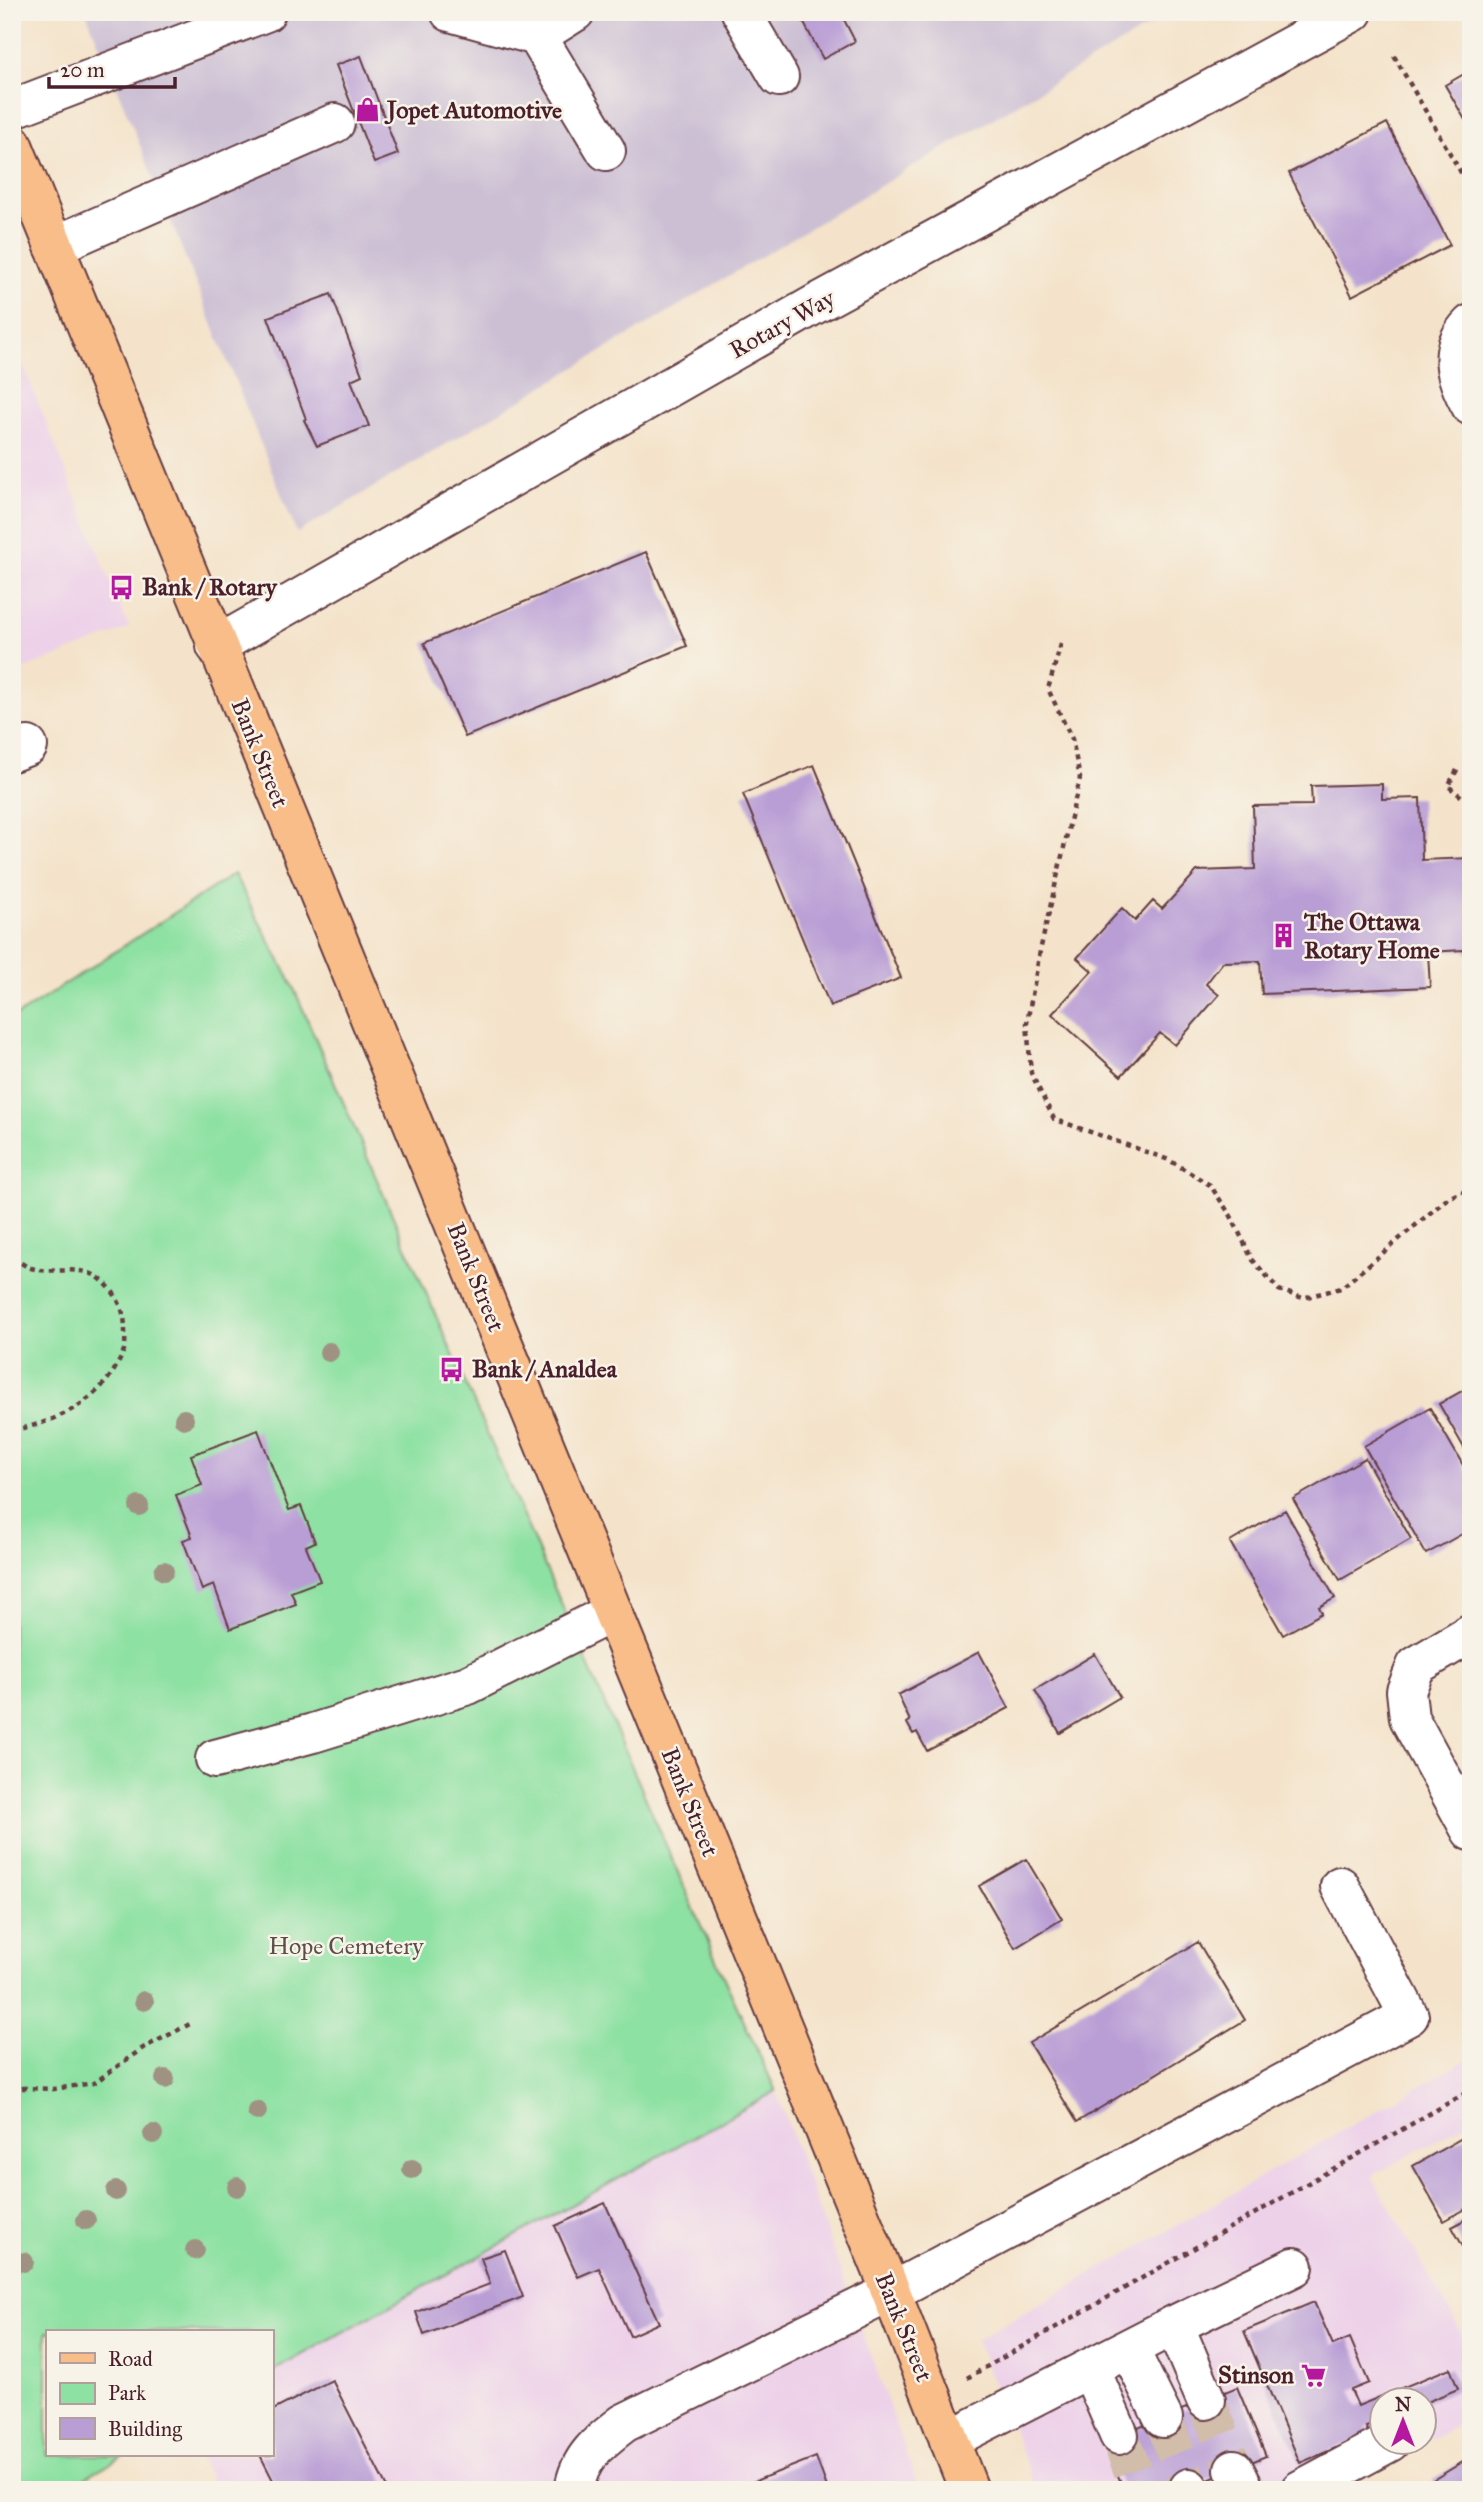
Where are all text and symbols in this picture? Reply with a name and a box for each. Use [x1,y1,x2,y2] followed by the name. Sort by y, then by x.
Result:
[49,46,175,90] scale bar
[60,57,105,83] text: 20 m
[384,95,562,125] place label: Jopet Automotive
[353,96,381,124] shop icon: Jopet Automotive
[724,282,841,365] street label: Rotary Way
[142,572,279,602] place label: Bank / Rotary
[108,573,136,601] bus stop icon: Bank / Rotary
[225,694,296,812] street label: Bank Street
[1303,907,1440,965] place label: The Ottawa Rotary Home
[1270,922,1298,950] building icon: The Ottawa Rotary Home
[441,1218,512,1336] street label: Bank Street
[472,1354,618,1384] place label: Bank / Analdea
[438,1355,466,1383] bus stop icon: Bank / Analdea
[655,1743,726,1861] street label: Bank Street
[268,1931,424,1961] park label: Hope Cemetery
[869,2268,940,2386] street label: Bank Street
[46,2330,273,2456] legend
[108,2346,153,2372] text: Road
[1218,2360,1294,2390] place label: Stinson
[1300,2361,1328,2389] supermarket icon: Stinson
[108,2380,146,2406] text: Park
[1368,2386,1438,2456] north arrow
[1395,2393,1411,2416] text: N
[108,2416,182,2442] text: Building

